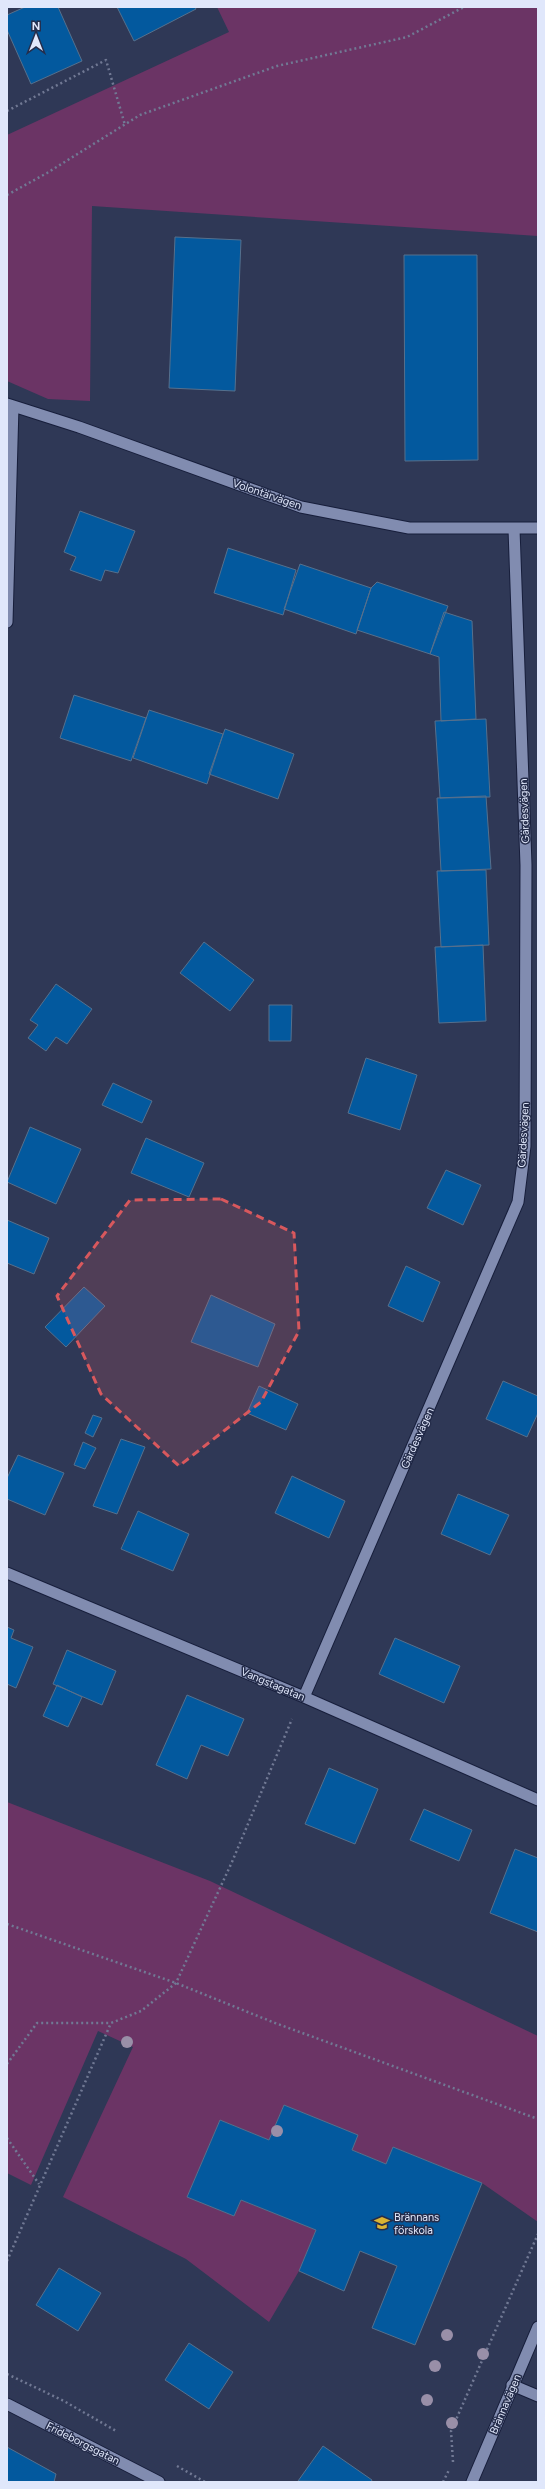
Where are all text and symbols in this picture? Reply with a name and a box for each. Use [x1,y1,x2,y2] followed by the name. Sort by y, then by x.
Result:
[16,16,56,56] north arrow
[32,20,40,33] text: N
[231,477,303,512] street label: Volontärvägen
[517,778,532,844] street label: Gärdesvägen
[515,1102,532,1168] street label: Gärdesvägen
[398,1406,437,1471] street label: Gärdesvägen
[239,1665,307,1704] street label: Vangstagatan
[394,2211,439,2237] place label: Brännans förskola
[373,2214,391,2232] school or university icon: Brännans förskola
[487,2372,524,2436] street label: Brännavägen
[44,2419,122,2468] street label: Frideborgsgatan

